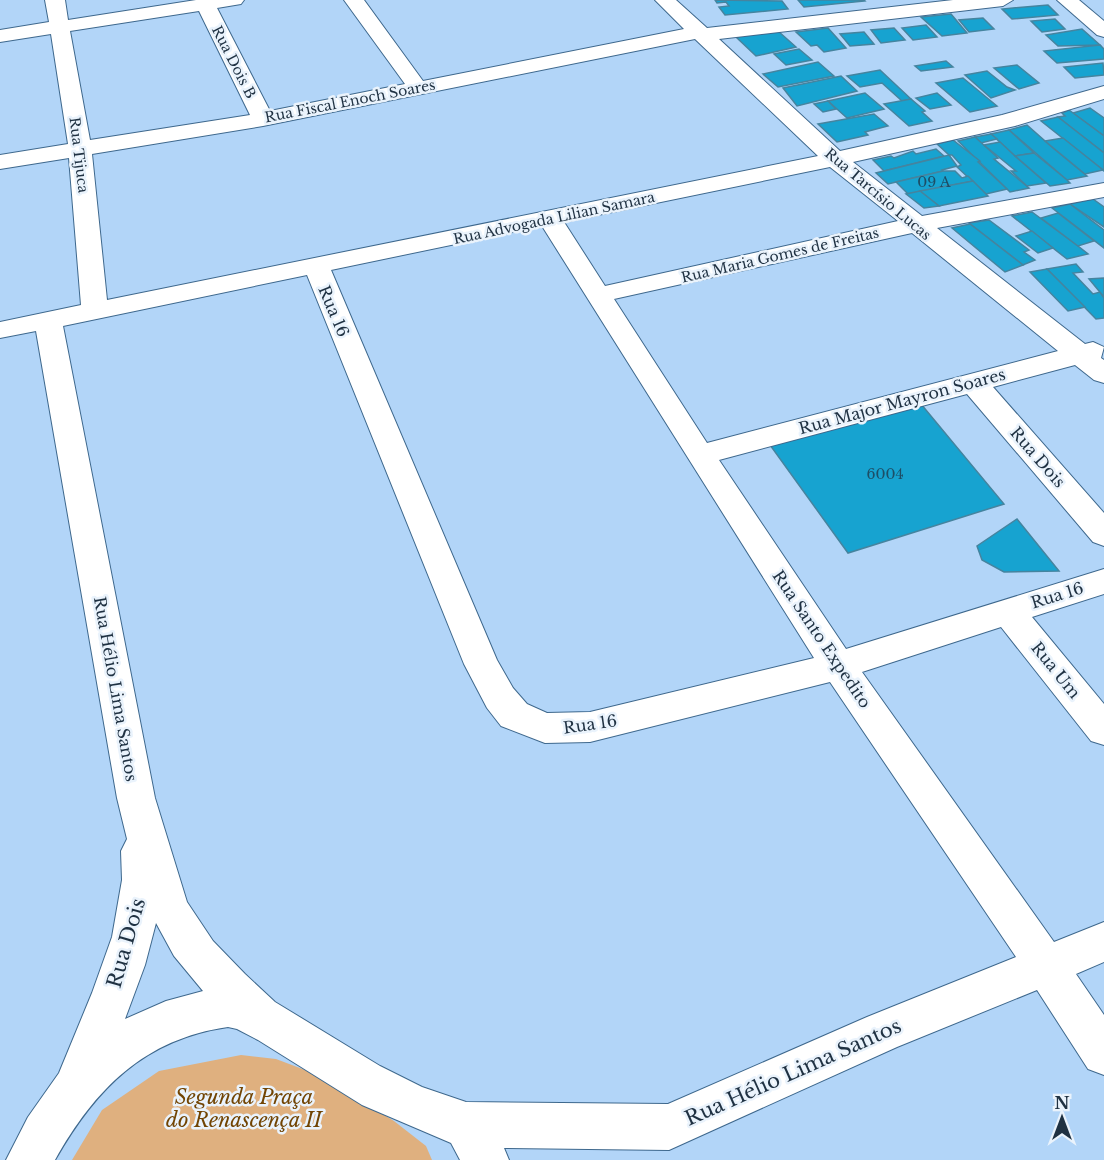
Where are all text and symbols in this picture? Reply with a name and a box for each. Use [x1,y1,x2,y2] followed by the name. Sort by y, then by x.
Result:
[208,23,260,102] street label: Rua Dois B
[263,76,437,126] street label: Rua Fiscal Enoch Soares
[65,116,93,194] street label: Rua Tijuca
[821,144,935,244] street label: Rua Tarcísio Lucas
[917,173,951,191] house number: 09 A
[452,188,657,248] street label: Rua Advogada Lilian Samara
[679,223,881,287] street label: Rua Maria Gomes de Freitas
[314,282,354,340] street label: Rua 16
[796,364,1008,438] street label: Rua Major Mayron Soares
[1006,423,1070,491] street label: Rua Dois
[866,465,904,483] house number: 6004
[768,566,876,712] street label: Rua Santo Expedito
[1028,578,1086,612] street label: Rua 16
[90,595,142,783] street label: Rua Hélio Lima Santos
[1027,638,1085,702] street label: Rua Um
[562,710,618,738] street label: Rua 16
[102,895,150,991] street label: Rua Dois
[681,1013,905,1131] street label: Rua Hélio Lima Santos
[166,1085,324,1132] park label: Segunda Praça do Renascença II
[1032,1088,1092,1148] north arrow
[1054,1093,1070,1113] text: N

